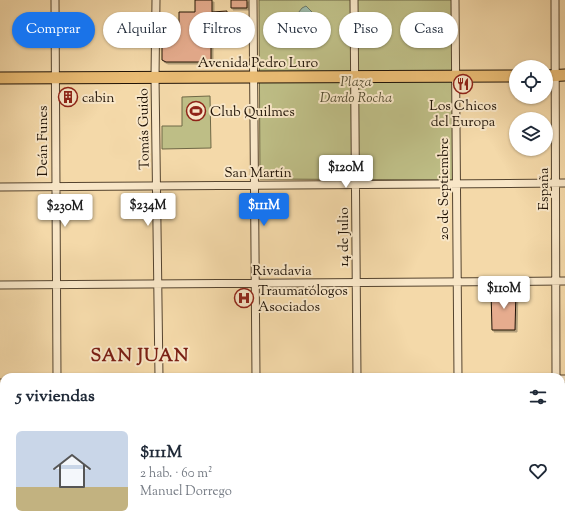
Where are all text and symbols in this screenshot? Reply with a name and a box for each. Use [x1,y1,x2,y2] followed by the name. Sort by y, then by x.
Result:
[12,12,95,48] chip: Comprar
[103,12,181,48] chip: Alquilar
[189,12,255,48] chip: Filtros
[263,12,331,48] chip: Nuevo
[339,12,392,48] chip: Piso
[400,12,458,48] chip: Casa
[198,54,319,74] street label: Avenida Pedro Luro
[509,60,553,156] map controls
[509,60,553,104] button: locate
[320,73,392,109] park label: Plaza Dardo Rocha
[452,73,474,95] restaurant icon: Los Chicos del Europa
[57,86,79,108] building icon: cabin
[134,88,156,170] street label: Tomás Guido
[82,89,115,109] place label: cabin
[429,97,497,133] place label: Los Chicos del Europa
[185,100,207,122] sports icon: Club Quilmes
[210,103,295,123] place label: Club Quilmes
[34,105,54,177] street label: Deán Funes
[509,112,553,156] button: layers
[435,138,455,240] street label: 20 de Septiembre
[318,155,374,189] pin: $120M
[328,159,364,177] text: $120M
[224,164,292,184] street label: San Martín
[535,167,555,210] street label: España
[120,193,176,227] pin: $234M
[236,193,292,227] pin: $111M
[37,194,93,228] pin: $230M
[130,197,166,215] text: $234M
[248,197,280,215] text: $111M
[47,198,83,216] text: $230M
[335,207,355,267] street label: 14 de Julio
[252,262,312,282] street label: Rivadavia
[476,276,532,310] pin: $110M
[487,280,521,298] text: $110M
[258,282,348,318] place label: Traumatólogos Asociados
[233,287,255,309] hospital icon: Traumatólogos Asociados
[91,344,189,370] district label: SAN JUAN
[16,385,95,409] text: 5 viviendas
[527,386,549,408] icon: filters
[140,441,182,465] text: $111M
[48,447,96,495] icon: home
[527,460,549,482] icon: heart
[140,465,212,483] text: 2 hab. · 60 m²
[140,483,232,501] text: Manuel Dorrego

